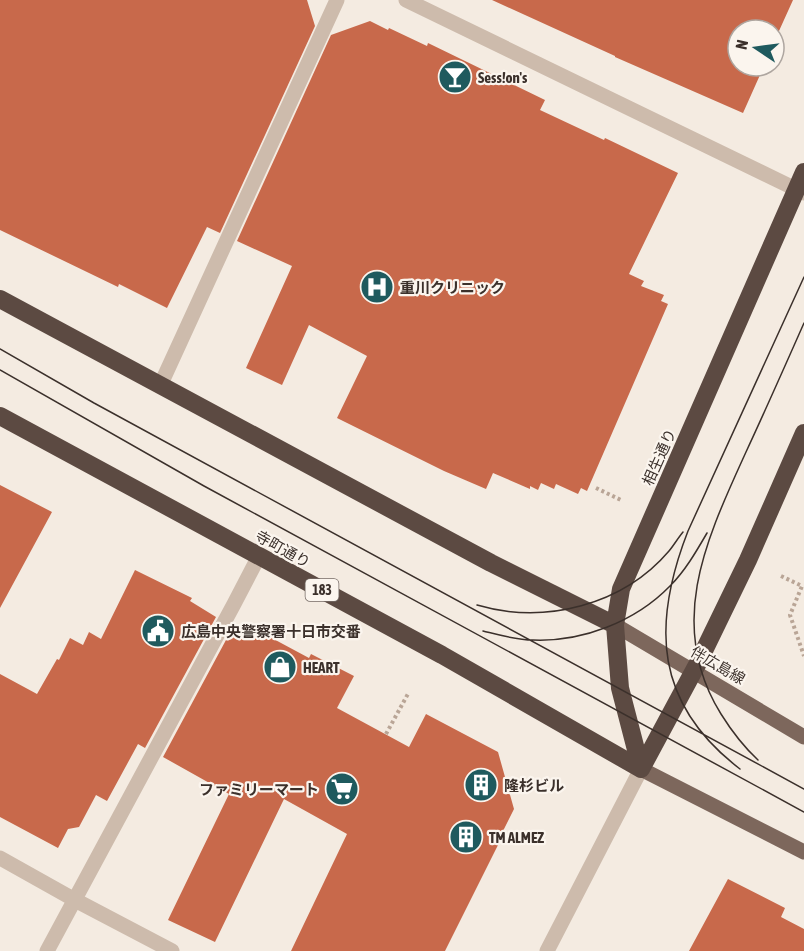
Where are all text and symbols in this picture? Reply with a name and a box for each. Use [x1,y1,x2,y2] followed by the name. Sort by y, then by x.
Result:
[726,18,786,78] north arrow
[732,38,751,51] text: N
[437,59,473,95] bar icon: Sess!on's
[478,69,528,86] place label: Sess!on's
[359,269,395,305] hospital icon: 重川クリニック
[400,279,505,296] place label: 重川クリニック
[639,426,679,488] street label: 相生通り
[253,527,313,571] street label: 寺町通り
[306,579,338,601] road number: 183
[140,613,176,649] public building icon: 広島中央警察署十日市交番
[181,623,361,640] place label: 広島中央警察署十日市交番
[688,643,748,687] street label: 伴広島線
[262,649,298,685] shop icon: HEART
[303,659,340,676] place label: HEART
[463,767,499,803] building icon: 隆杉ビル
[324,771,360,807] supermarket icon: ファミリーマート
[504,777,564,794] place label: 隆杉ビル
[199,781,319,798] place label: ファミリーマート
[448,819,484,855] building icon: TM ALMEZ
[489,829,544,846] place label: TM ALMEZ

